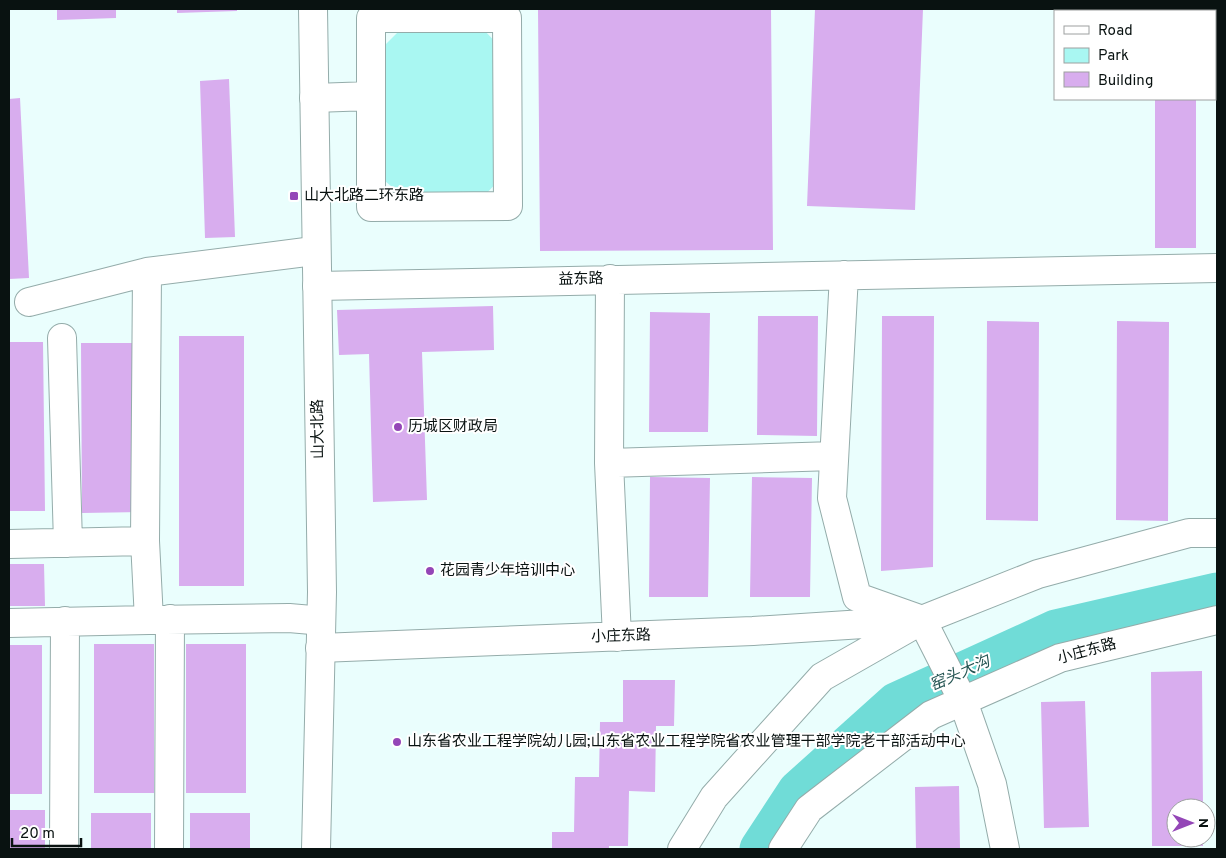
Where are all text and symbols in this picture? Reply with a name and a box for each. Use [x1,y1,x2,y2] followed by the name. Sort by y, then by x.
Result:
[1054,10,1216,100] legend
[1098,22,1133,41] text: Road
[1098,47,1129,66] text: Park
[1098,72,1153,91] text: Building
[304,186,424,206] place label: 山大北路二环东路
[288,190,300,202] marker: 山大北路二环东路
[558,270,604,290] street label: 益东路
[308,399,329,459] street label: 山大北路
[408,418,498,437] place label: 历城区财政局
[392,421,404,433] marker: 历城区财政局
[440,561,575,581] place label: 花园青少年培训中心
[424,565,436,577] marker: 花园青少年培训中心
[591,626,651,648] street label: 小庄东路
[1056,635,1118,669] street label: 小庄东路
[927,651,995,696] water label: 窑头大沟
[407,733,965,752] place label: 山东省农业工程学院幼儿园;山东省农业工程学院省农业管理干部学院老干部活动中心
[391,736,403,748] marker: 山东省农业工程学院幼儿园;山东省农业工程学院省农业管理干部学院老干部活动中心
[1166,798,1216,848] north arrow
[12,816,81,848] scale bar
[1194,818,1211,828] text: N
[20,825,55,844] text: 20 m

